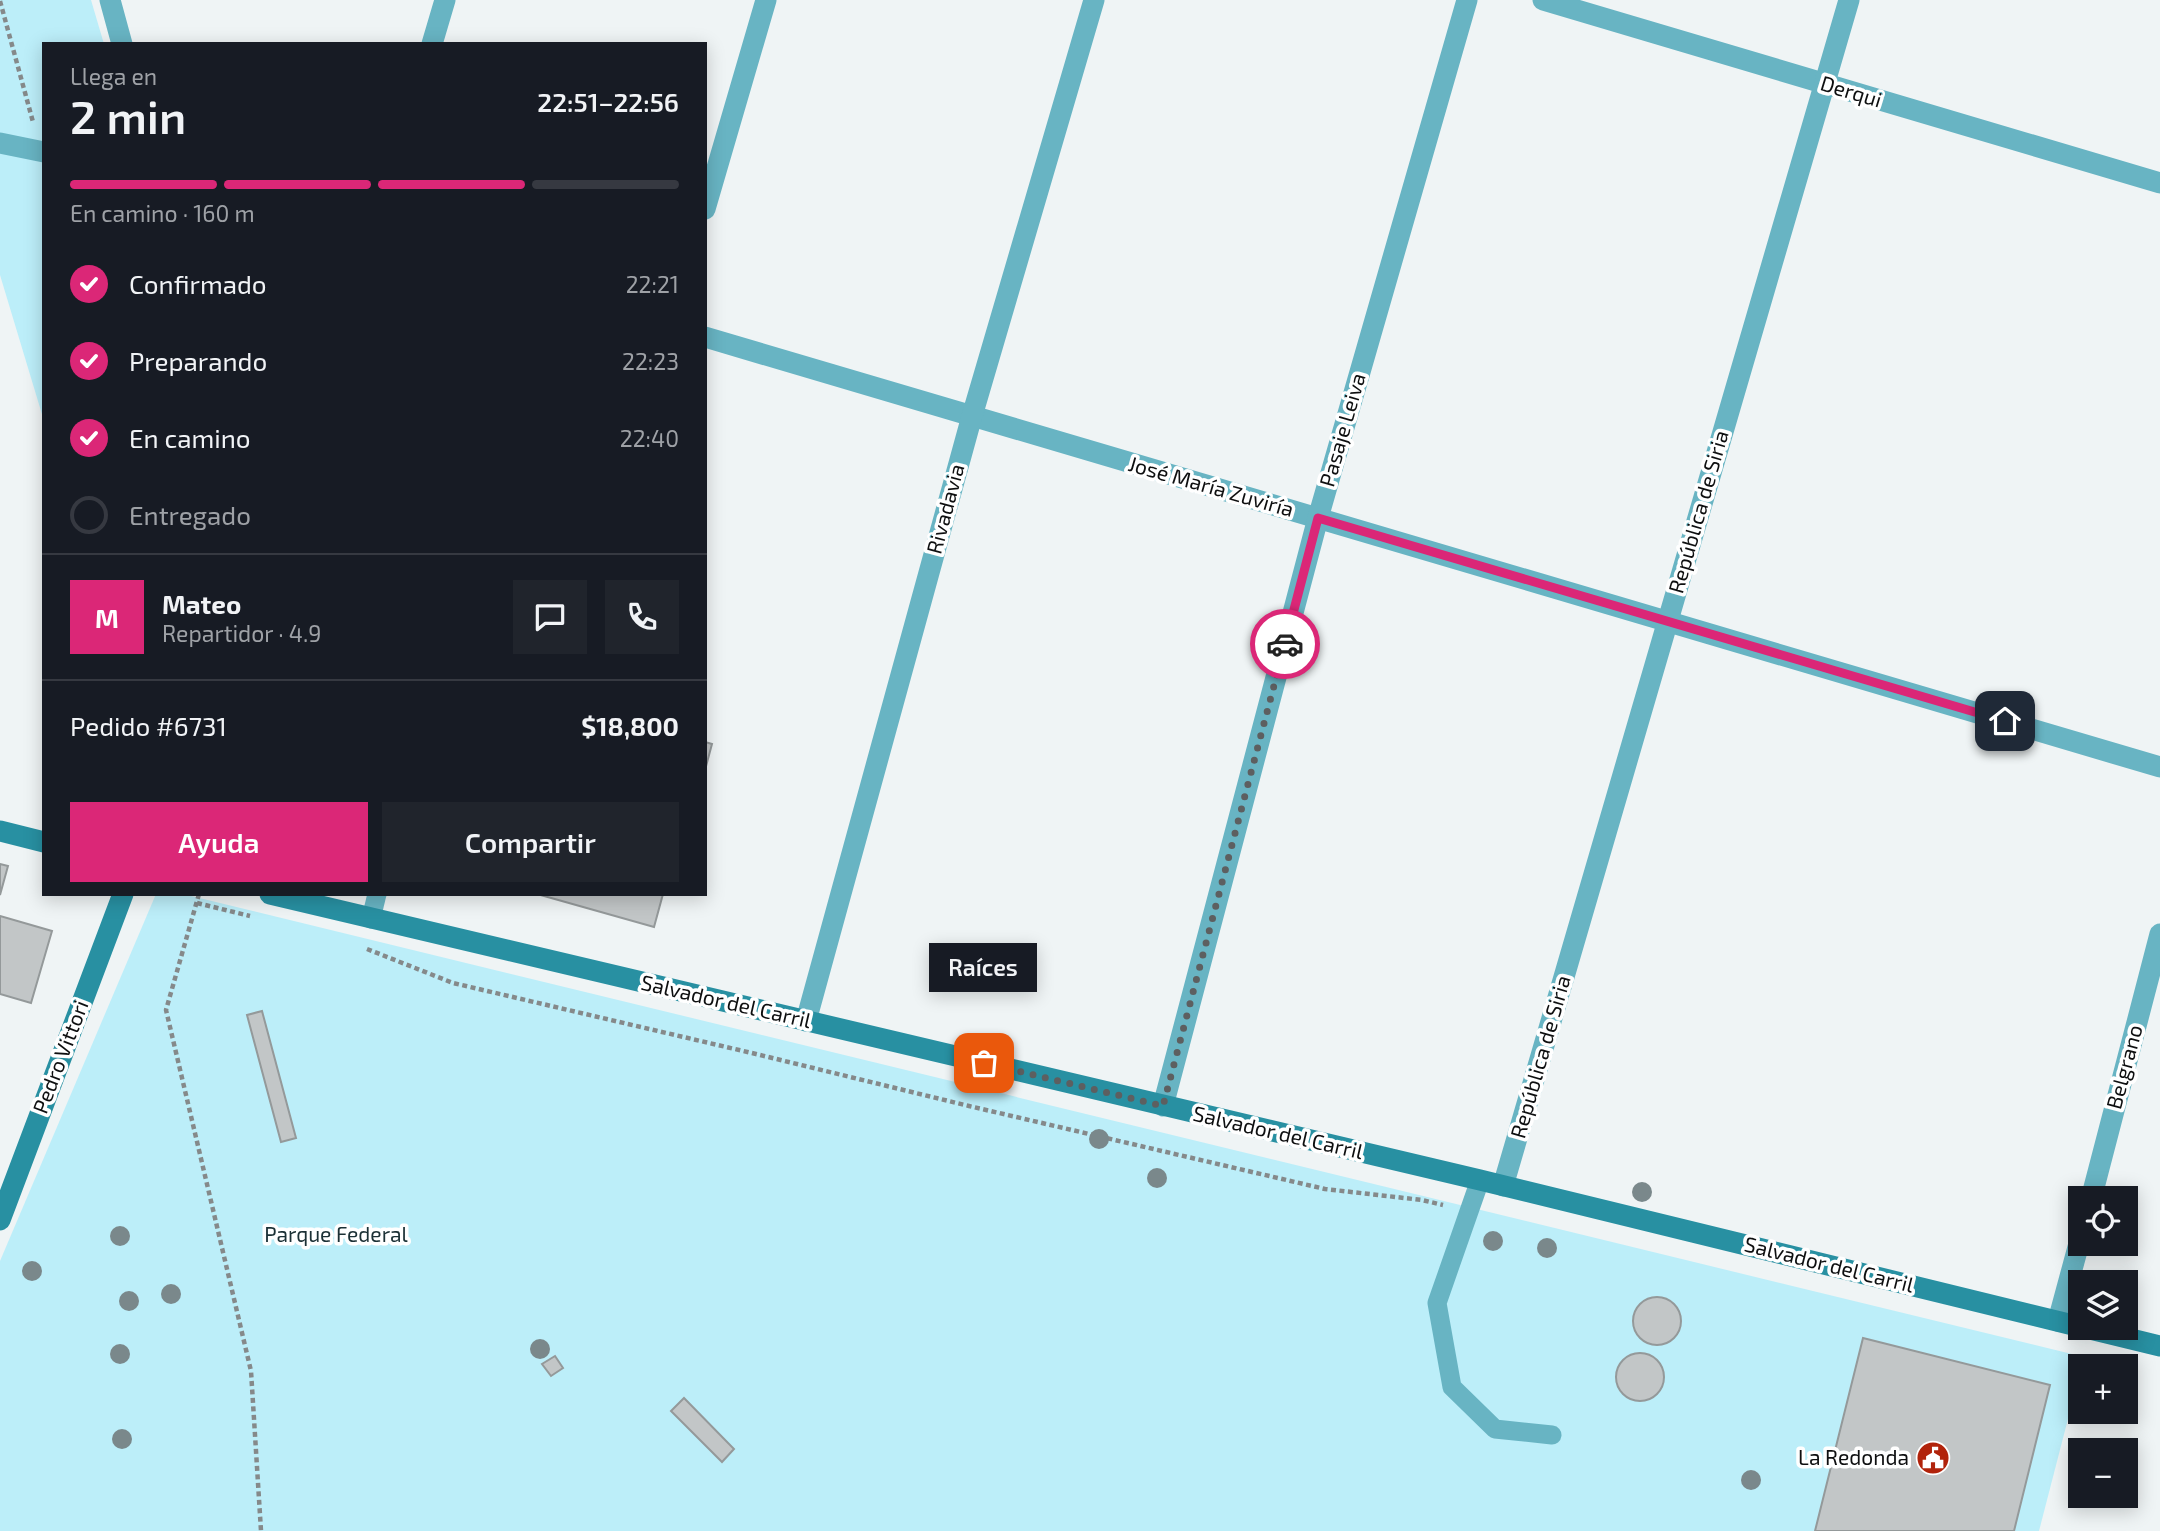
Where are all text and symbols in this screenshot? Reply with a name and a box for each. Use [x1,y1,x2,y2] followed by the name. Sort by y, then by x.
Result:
[70,62,157,90] text: Llega en
[1818,69,1885,112] street label: Derqui
[537,86,679,117] text: 22:51–22:56
[70,88,186,143] text: 2 min
[70,199,255,227] text: En camino · 160 m
[70,265,108,303] icon: check
[129,268,267,299] text: Confirmado
[626,270,679,298] text: 22:21
[70,342,108,380] icon: check
[129,345,267,376] text: Preparando
[622,347,679,375] text: 22:23
[1313,370,1371,490] street label: Pasaje Leiva
[70,419,108,457] icon: check
[129,422,251,453] text: En camino
[620,424,679,452] text: 22:40
[1662,427,1733,596] street label: República de Siria
[1126,450,1297,521] street label: José María Zuviría
[921,461,969,556] street label: Rivadavia
[129,499,251,530] text: Entregado
[513,580,587,654] button: chat
[605,580,679,654] button: phone
[162,588,241,619] text: Mateo
[95,602,119,633] text: M
[1250,609,1320,679] courier
[162,619,321,647] text: Repartidor · 4.9
[1266,625,1304,663] icon: car
[1975,691,2035,751] pin
[1986,702,2024,740] icon: home
[70,710,227,741] text: Pedido #6731
[581,710,679,741] text: $18,800
[70,802,368,882] button: Ayuda
[382,802,679,882] button: Compartir
[930,944,1038,993] callout: Raíces
[948,953,1018,981] text: Raíces
[639,969,815,1032] street label: Salvador del Carril
[1504,972,1575,1141] street label: República de Siria
[27,996,93,1117] street label: Pedro Vittori
[2100,1022,2147,1112] street label: Belgrano
[954,1033,1014,1093] pin
[965,1044,1003,1082] icon: bag
[1191,1100,1367,1163] street label: Salvador del Carril
[2068,1186,2138,1508] map controls
[2068,1186,2138,1256] button: locate
[264,1221,409,1246] park label: Parque Federal
[1742,1230,1917,1297] street label: Salvador del Carril
[2068,1270,2138,1340] button: layers
[2068,1354,2138,1424] button: +
[2068,1438,2138,1508] button: −
[1914,1439,1952,1477] public building icon: La Redonda
[1798,1444,1909,1469] place label: La Redonda

